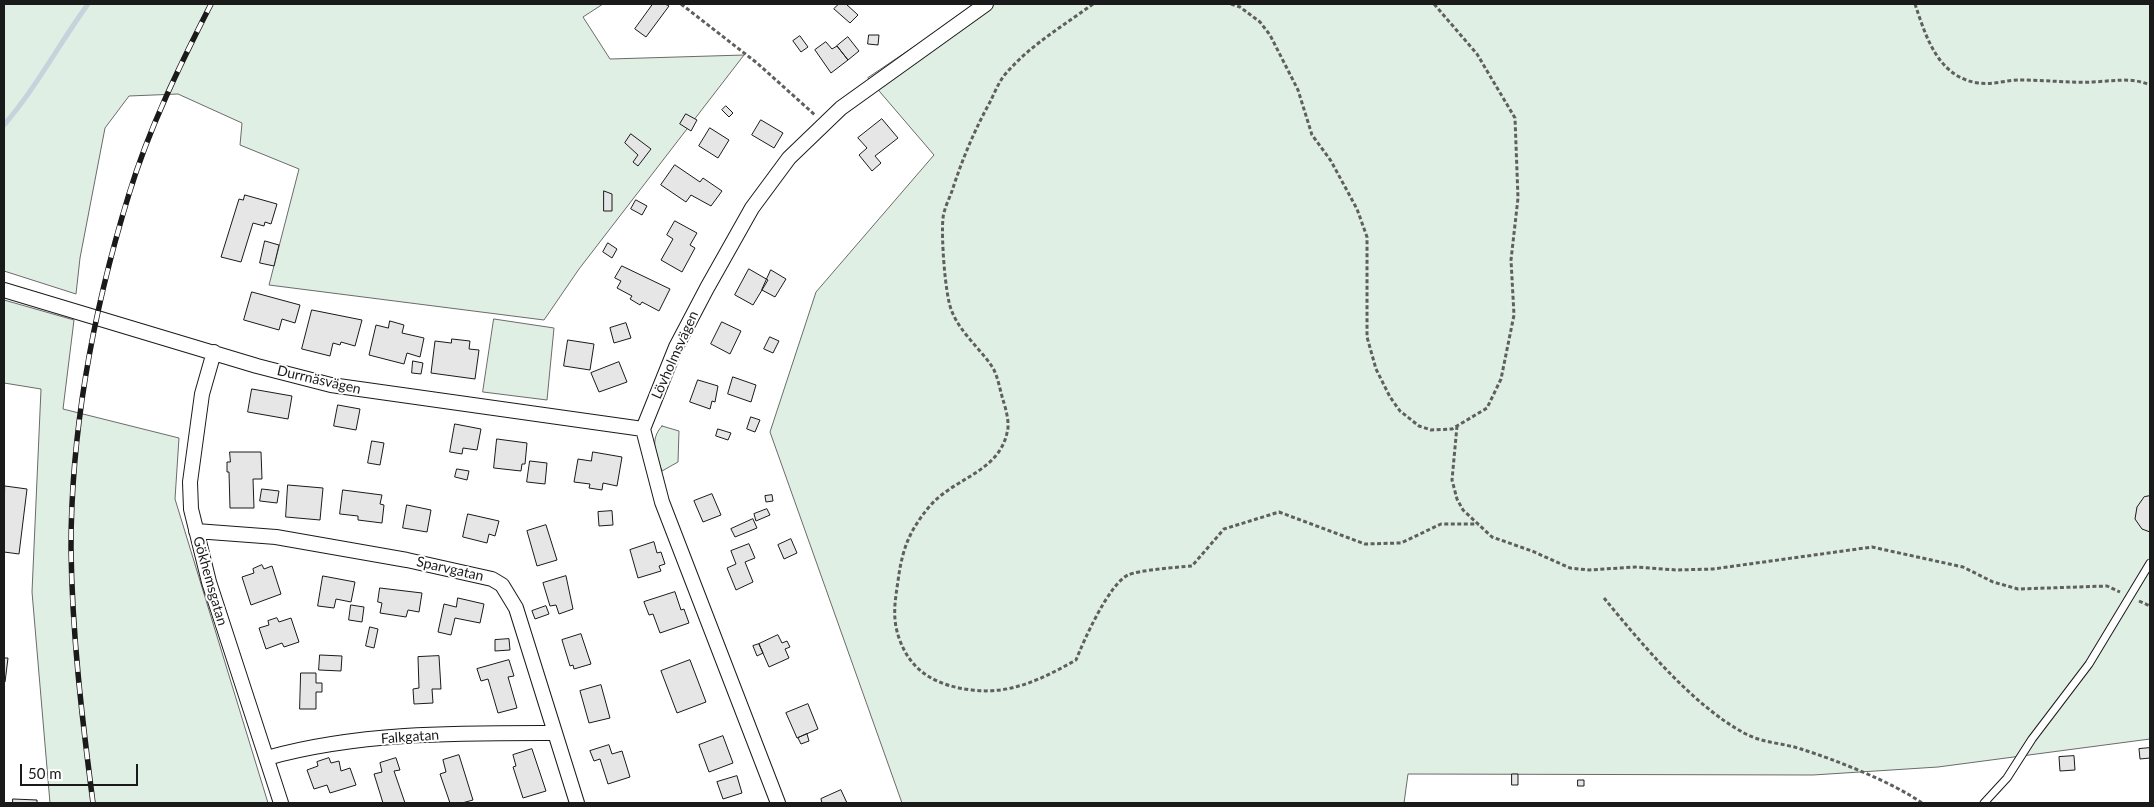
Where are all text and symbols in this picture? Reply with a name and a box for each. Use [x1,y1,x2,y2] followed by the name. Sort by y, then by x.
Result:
[648,308,702,402] street label: Lövholmsvägen
[275,362,363,398] street label: Durrnäsvägen
[189,535,231,627] street label: Gökhemsgatan
[415,553,485,585] street label: Sparvgatan
[380,727,440,747] street label: Falkgatan
[22,754,140,786] scale bar
[28,764,62,782] text: 50 m

